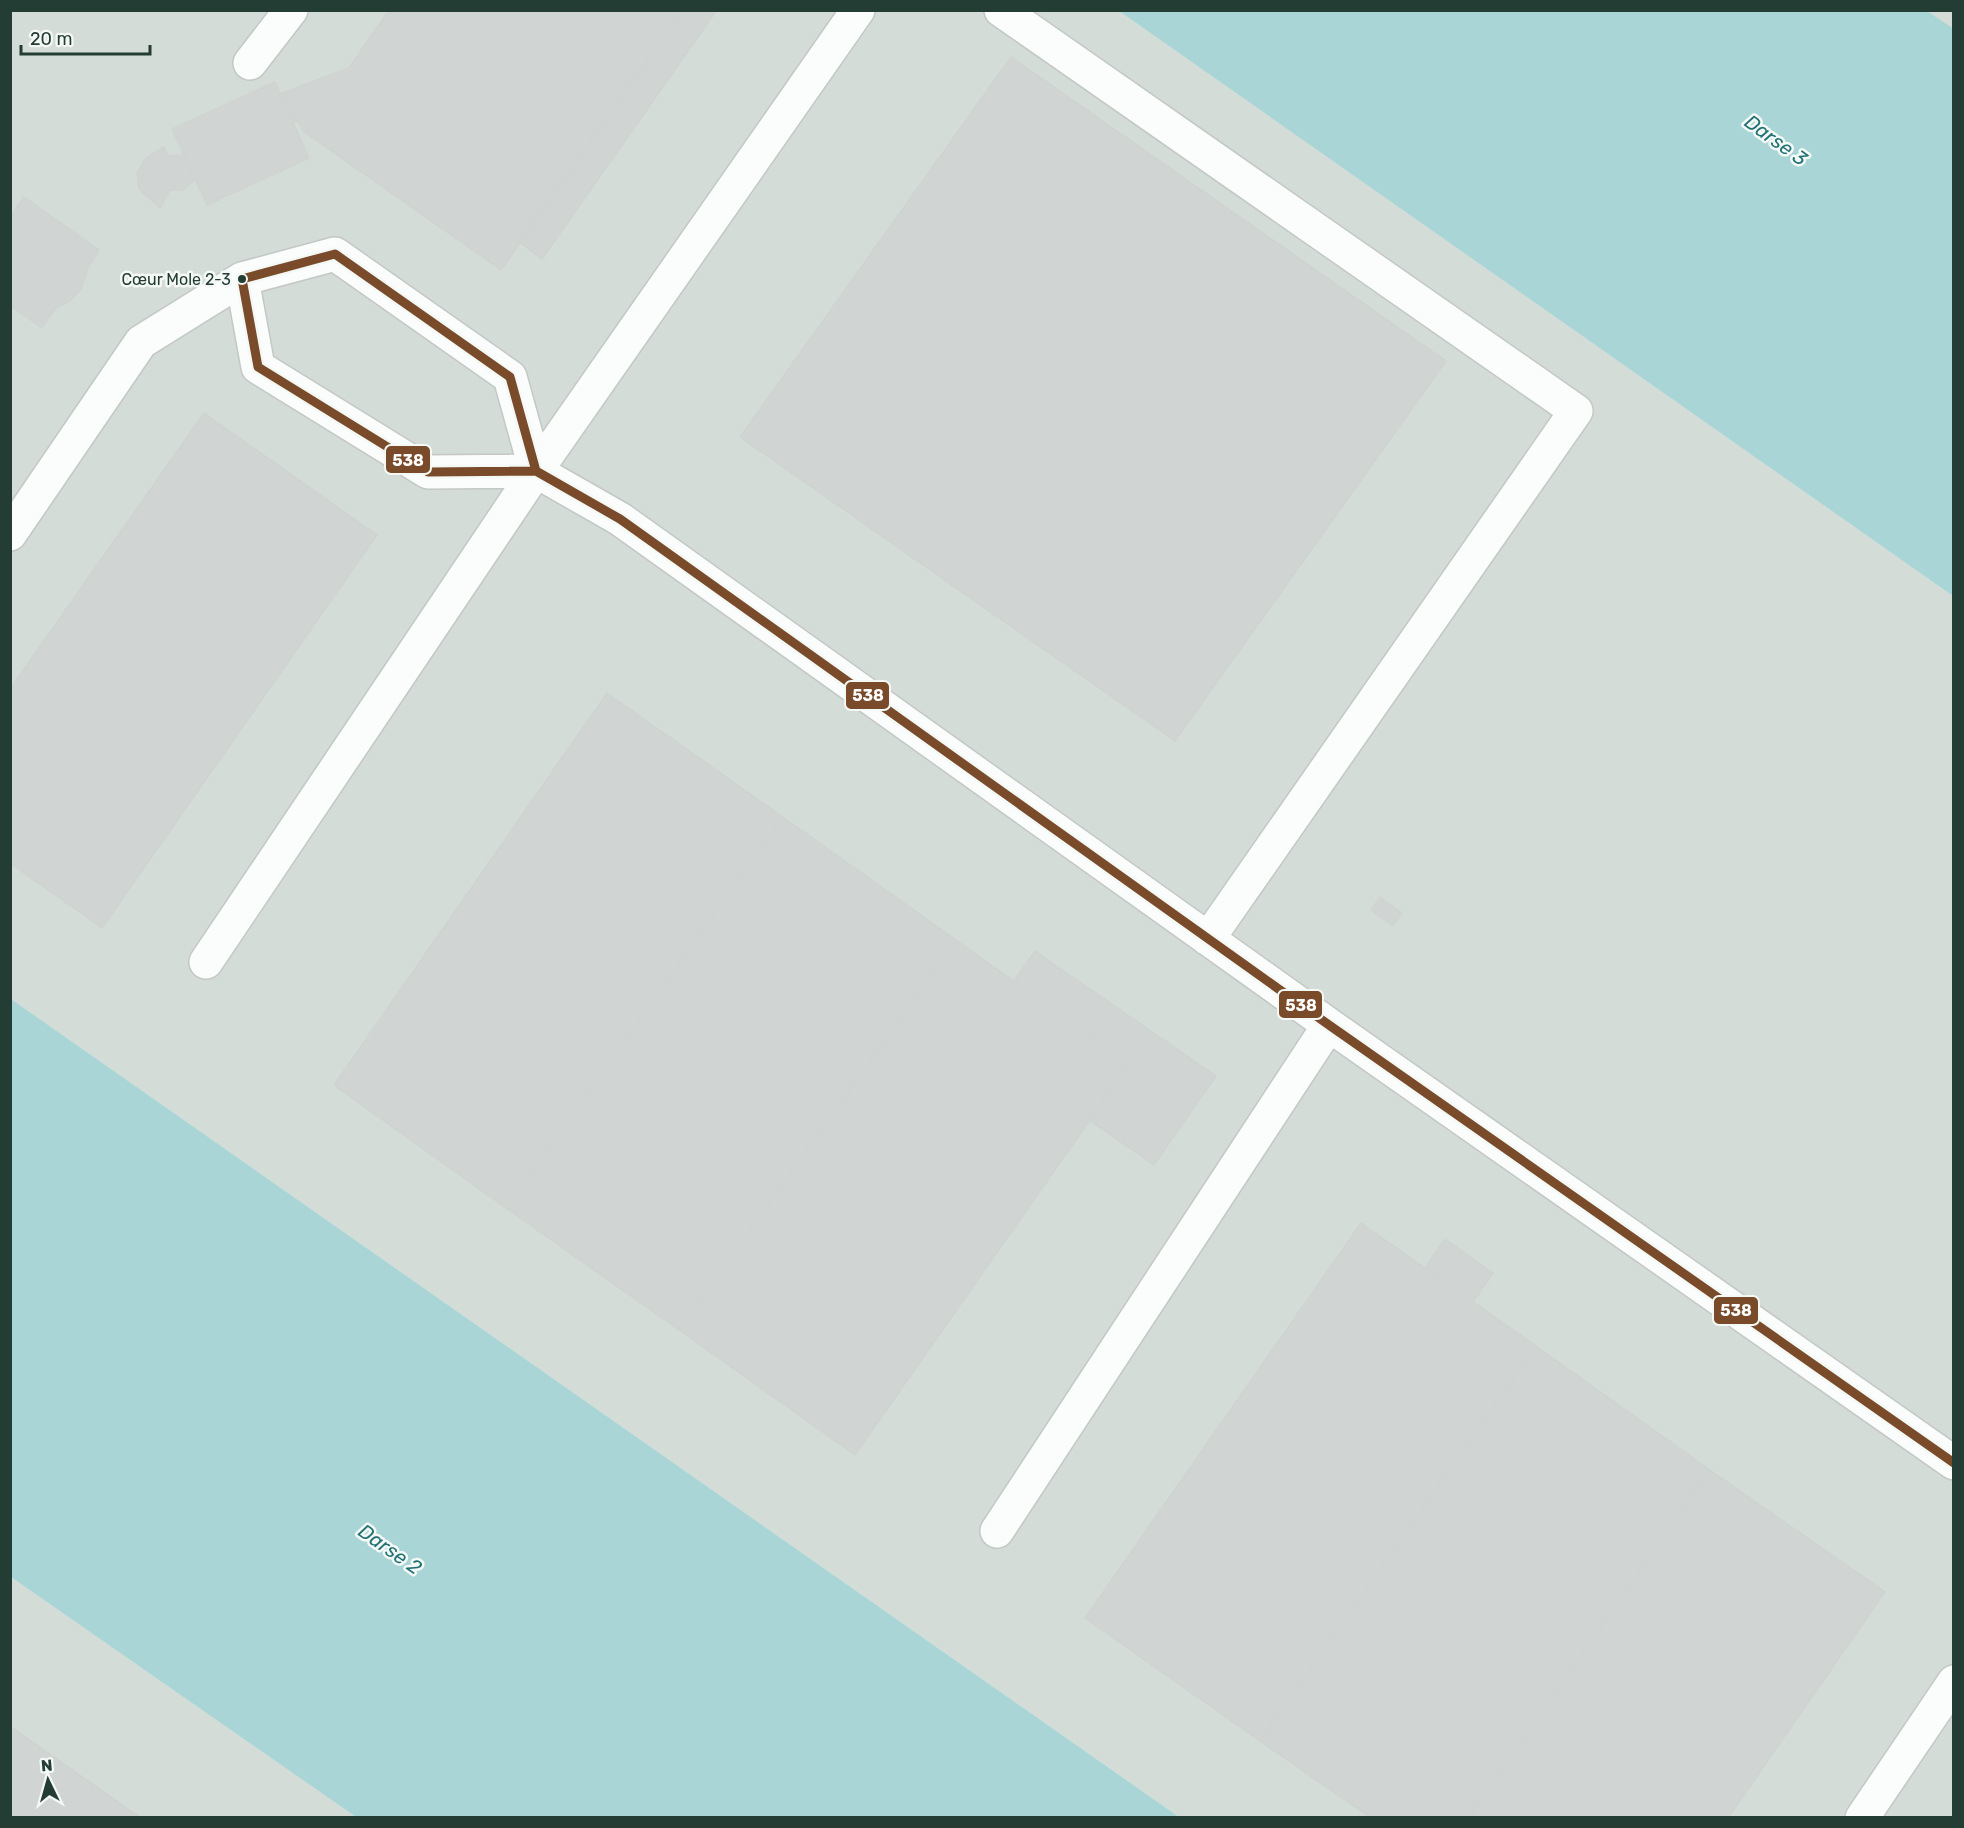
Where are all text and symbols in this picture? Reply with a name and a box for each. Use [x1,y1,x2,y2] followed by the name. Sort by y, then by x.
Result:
[21,18,150,56] scale bar
[30,28,72,50] text: 20 m
[1740,109,1813,171] water label: Darse 3
[121,270,231,289] place label: Cœur Mole 2-3
[236,273,248,285] marker: Cœur Mole 2-3
[385,445,431,474] line badge: 538
[392,451,424,470] text: 538
[845,681,890,710] line badge: 538
[852,686,884,705] text: 538
[1278,990,1323,1019] line badge: 538
[1285,996,1317,1015] text: 538
[1713,1296,1759,1325] line badge: 538
[1720,1301,1752,1320] text: 538
[354,1519,426,1579] water label: Darse 2
[18,1750,78,1810] north arrow
[40,1756,53,1776] text: N

